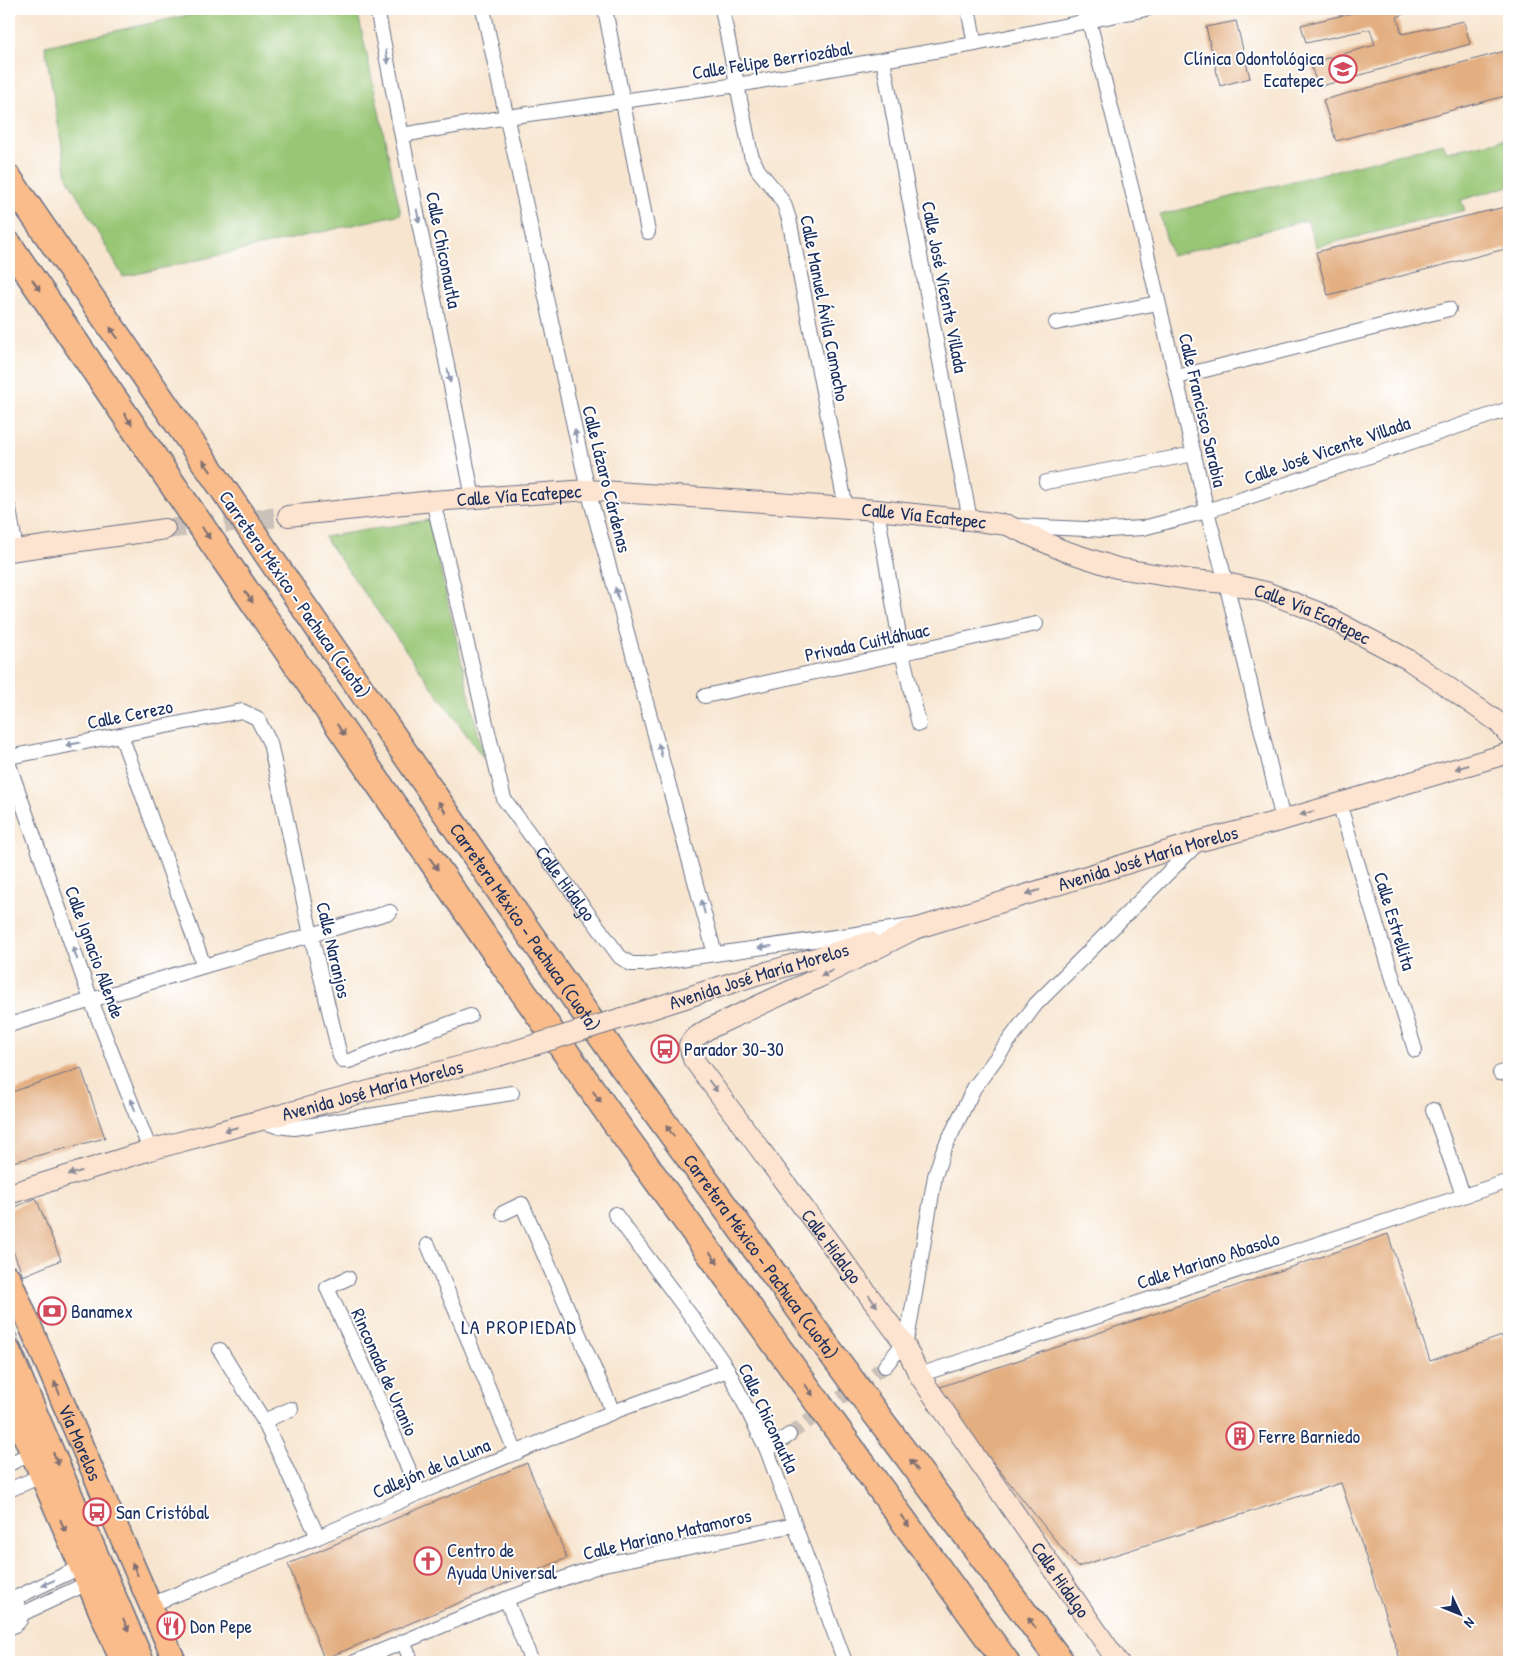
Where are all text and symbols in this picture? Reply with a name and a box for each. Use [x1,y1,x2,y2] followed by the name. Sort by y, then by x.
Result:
[690,34,855,85] street label: Calle Felipe Berriozábal
[1184,45,1325,93] place label: Clínica Odontológica Ecatepec
[383,49,391,65] one-way arrow
[1328,54,1358,84] school or university icon: Clínica Odontológica Ecatepec
[420,189,468,311] street label: Calle Chiconautla
[916,199,974,376] street label: Calle José Vicente Villada
[414,208,422,224] one-way arrow
[794,213,856,404] street label: Calle Manuel Ávila Camacho
[31,279,41,292] one-way arrow
[109,326,119,339] one-way arrow
[1173,330,1233,490] street label: Calle Francisco Sarabia
[445,368,453,383] one-way arrow
[576,403,638,555] street label: Calle Lázaro Cárdenas
[1240,409,1414,491] street label: Calle José Vicente Villada
[123,413,133,426] one-way arrow
[572,428,580,444] one-way arrow
[202,459,212,473] one-way arrow
[456,477,583,512] street label: Calle Vía Ecatepec
[213,485,377,703] street label: Carretera México - Pachuca (Cuota)
[861,496,988,535] street label: Calle Vía Ecatepec
[201,527,211,540] one-way arrow
[1252,577,1376,651] street label: Calle Vía Ecatepec
[612,586,620,601] one-way arrow
[244,590,254,603] one-way arrow
[802,616,932,668] street label: Privada Cuitláhuac
[85,693,175,735] street label: Calle Cerezo
[336,724,346,737] one-way arrow
[65,741,81,749] one-way arrow
[655,743,663,758] one-way arrow
[1455,763,1470,771] one-way arrow
[437,800,447,814] one-way arrow
[1299,809,1314,817] one-way arrow
[444,818,607,1036] street label: Carretera México - Pachuca (Cuota)
[1055,819,1241,897] street label: Avenida José María Morelos
[530,840,602,926] street label: Calle Hidalgo
[429,857,439,871] one-way arrow
[1368,869,1422,974] street label: Calle Estrellita
[59,882,131,1022] street label: Calle Ignacio Allende
[1025,889,1040,897] one-way arrow
[310,899,358,1001] street label: Calle Naranjos
[698,899,706,914] one-way arrow
[666,936,852,1015] street label: Avenida José María Morelos
[757,943,773,951] one-way arrow
[71,945,79,960] one-way arrow
[820,969,834,977] one-way arrow
[650,1034,680,1064] bus stop icon: Parador 30-30
[684,1036,784,1062] place label: Parador 30-30
[279,1053,466,1127] street label: Avenida José María Morelos
[708,1079,718,1093] one-way arrow
[592,1090,602,1104] one-way arrow
[128,1098,136,1112] one-way arrow
[665,1124,675,1138] one-way arrow
[224,1125,239,1133] one-way arrow
[677,1148,845,1364] street label: Carretera México - Pachuca (Cuota)
[67,1170,82,1178] one-way arrow
[796,1203,869,1289] street label: Calle Hidalgo
[1133,1225,1283,1295] street label: Calle Mariano Abasolo
[709,1252,719,1265] one-way arrow
[868,1294,878,1308] one-way arrow
[37,1296,67,1326] bank icon: Banamex
[71,1298,133,1324] place label: Banamex
[345,1304,425,1440] street label: Rinconada de Uranio
[461,1313,577,1340] district label: LA PROPIEDAD
[732,1359,806,1478] street label: Calle Chiconautla
[52,1381,60,1395] one-way arrow
[804,1383,815,1396] one-way arrow
[52,1400,108,1484] street label: Vía Morelos
[1225,1421,1255,1451] building icon: Ferre Barniedo
[1258,1423,1360,1449] place label: Ferre Barniedo
[368,1431,494,1505] street label: Callejón de la Luna
[52,1452,60,1467] one-way arrow
[909,1458,919,1472] one-way arrow
[82,1497,112,1527] bus stop icon: San Cristóbal
[116,1499,210,1525] place label: San Cristóbal
[580,1502,754,1566] street label: Calle Mariano Matamoros
[900,1515,910,1528] one-way arrow
[60,1519,68,1533] one-way arrow
[1025,1536,1097,1623] street label: Calle Hidalgo
[447,1537,558,1585] place label: Centro de Ayuda Universal
[413,1546,443,1576] church icon: Centro de Ayuda Universal
[130,1562,138,1576] one-way arrow
[41,1579,55,1587] one-way arrow
[1436,1588,1486,1638] north arrow
[156,1611,186,1641] restaurant icon: Don Pepe
[190,1613,252,1639] place label: Don Pepe
[1460,1614,1479,1633] text: N
[1027,1616,1037,1630] one-way arrow
[123,1618,131,1632] one-way arrow

